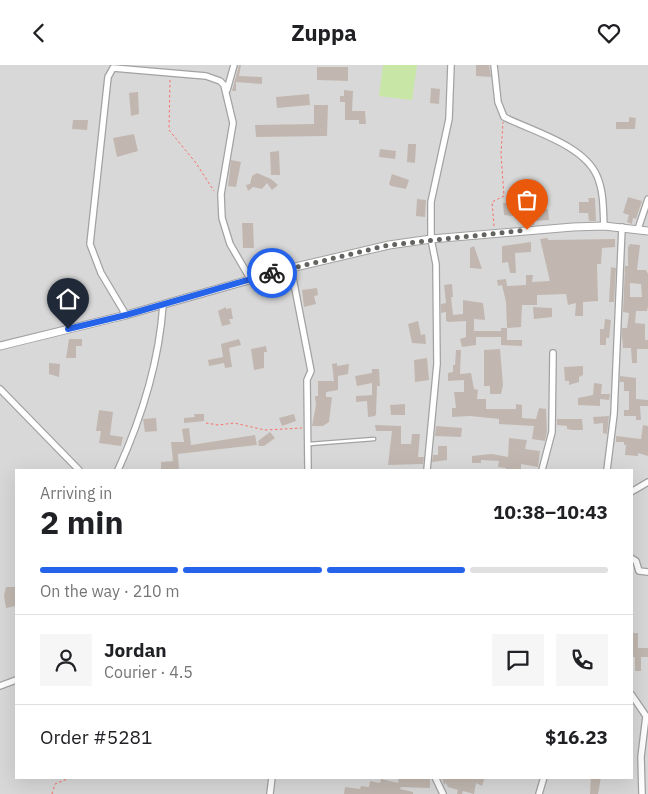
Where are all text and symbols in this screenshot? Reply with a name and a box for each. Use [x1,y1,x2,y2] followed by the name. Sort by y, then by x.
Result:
[291,18,357,47] text: Zuppa
[25,19,53,47] icon: back
[595,19,623,47] icon: heart
[506,179,548,230] pin
[513,186,541,214] icon: bag
[247,248,297,298] courier
[258,259,286,287] icon: bike
[47,278,89,329] pin
[54,285,82,313] icon: home
[40,483,112,503] text: Arriving in
[493,500,608,524] text: 10:38–10:43
[40,501,124,543] text: 2 min
[40,581,179,601] text: On the way · 210 m
[40,634,92,686] button: person
[492,634,544,686] button: chat
[556,634,608,686] button: phone
[104,638,167,662] text: Jordan
[104,662,193,682] text: Courier · 4.5
[40,725,152,749] text: Order #5281
[545,725,608,749] text: $16.23

